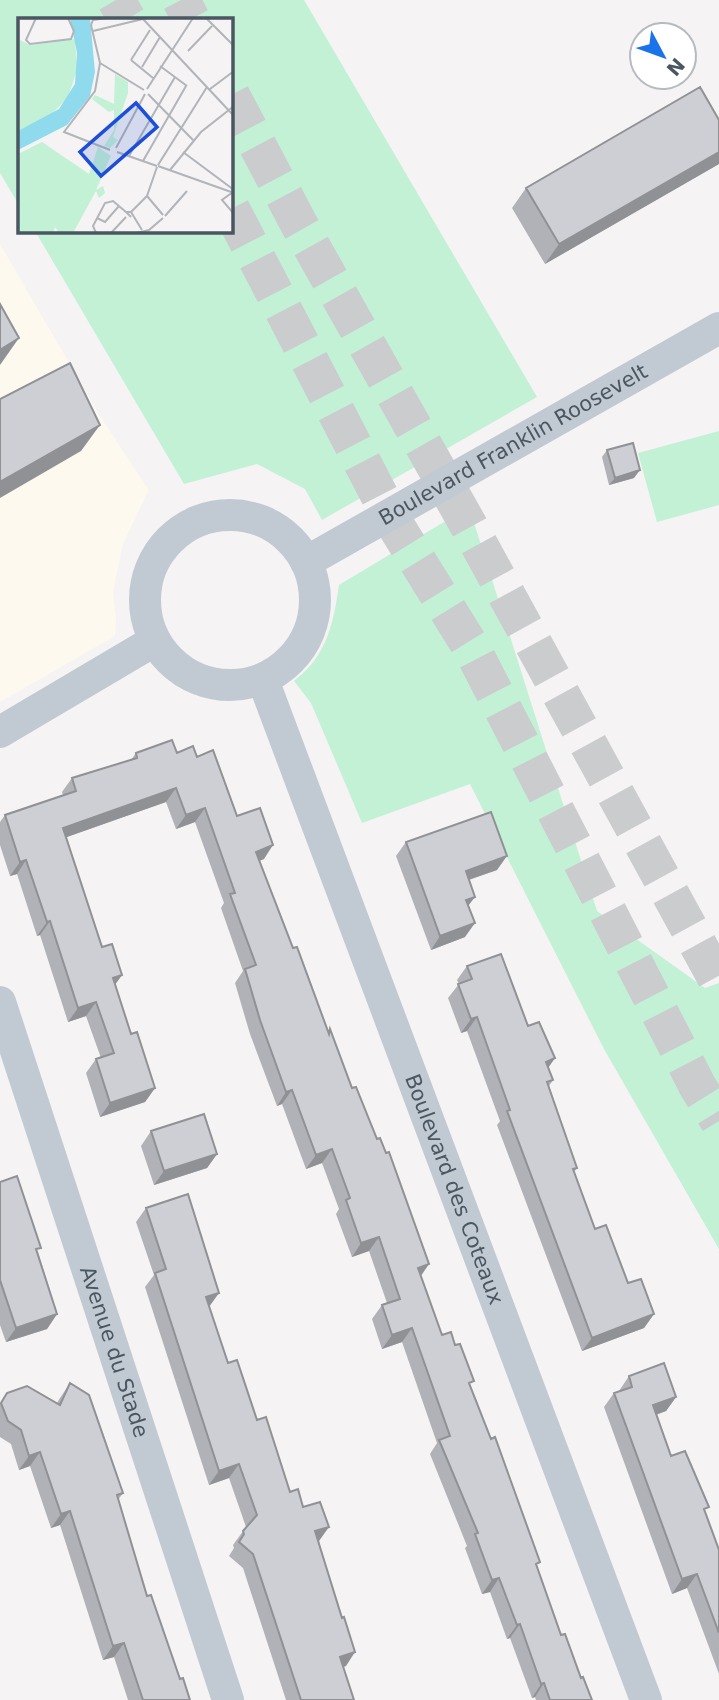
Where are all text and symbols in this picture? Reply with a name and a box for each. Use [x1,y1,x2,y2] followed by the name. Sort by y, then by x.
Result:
[18,18,233,233] inset map
[628,21,698,91] north arrow
[662,54,689,80] text: N
[375,359,652,530] street label: Boulevard Franklin Roosevelt
[400,1071,508,1308] street label: Boulevard des Coteaux
[75,1263,153,1441] street label: Avenue du Stade

